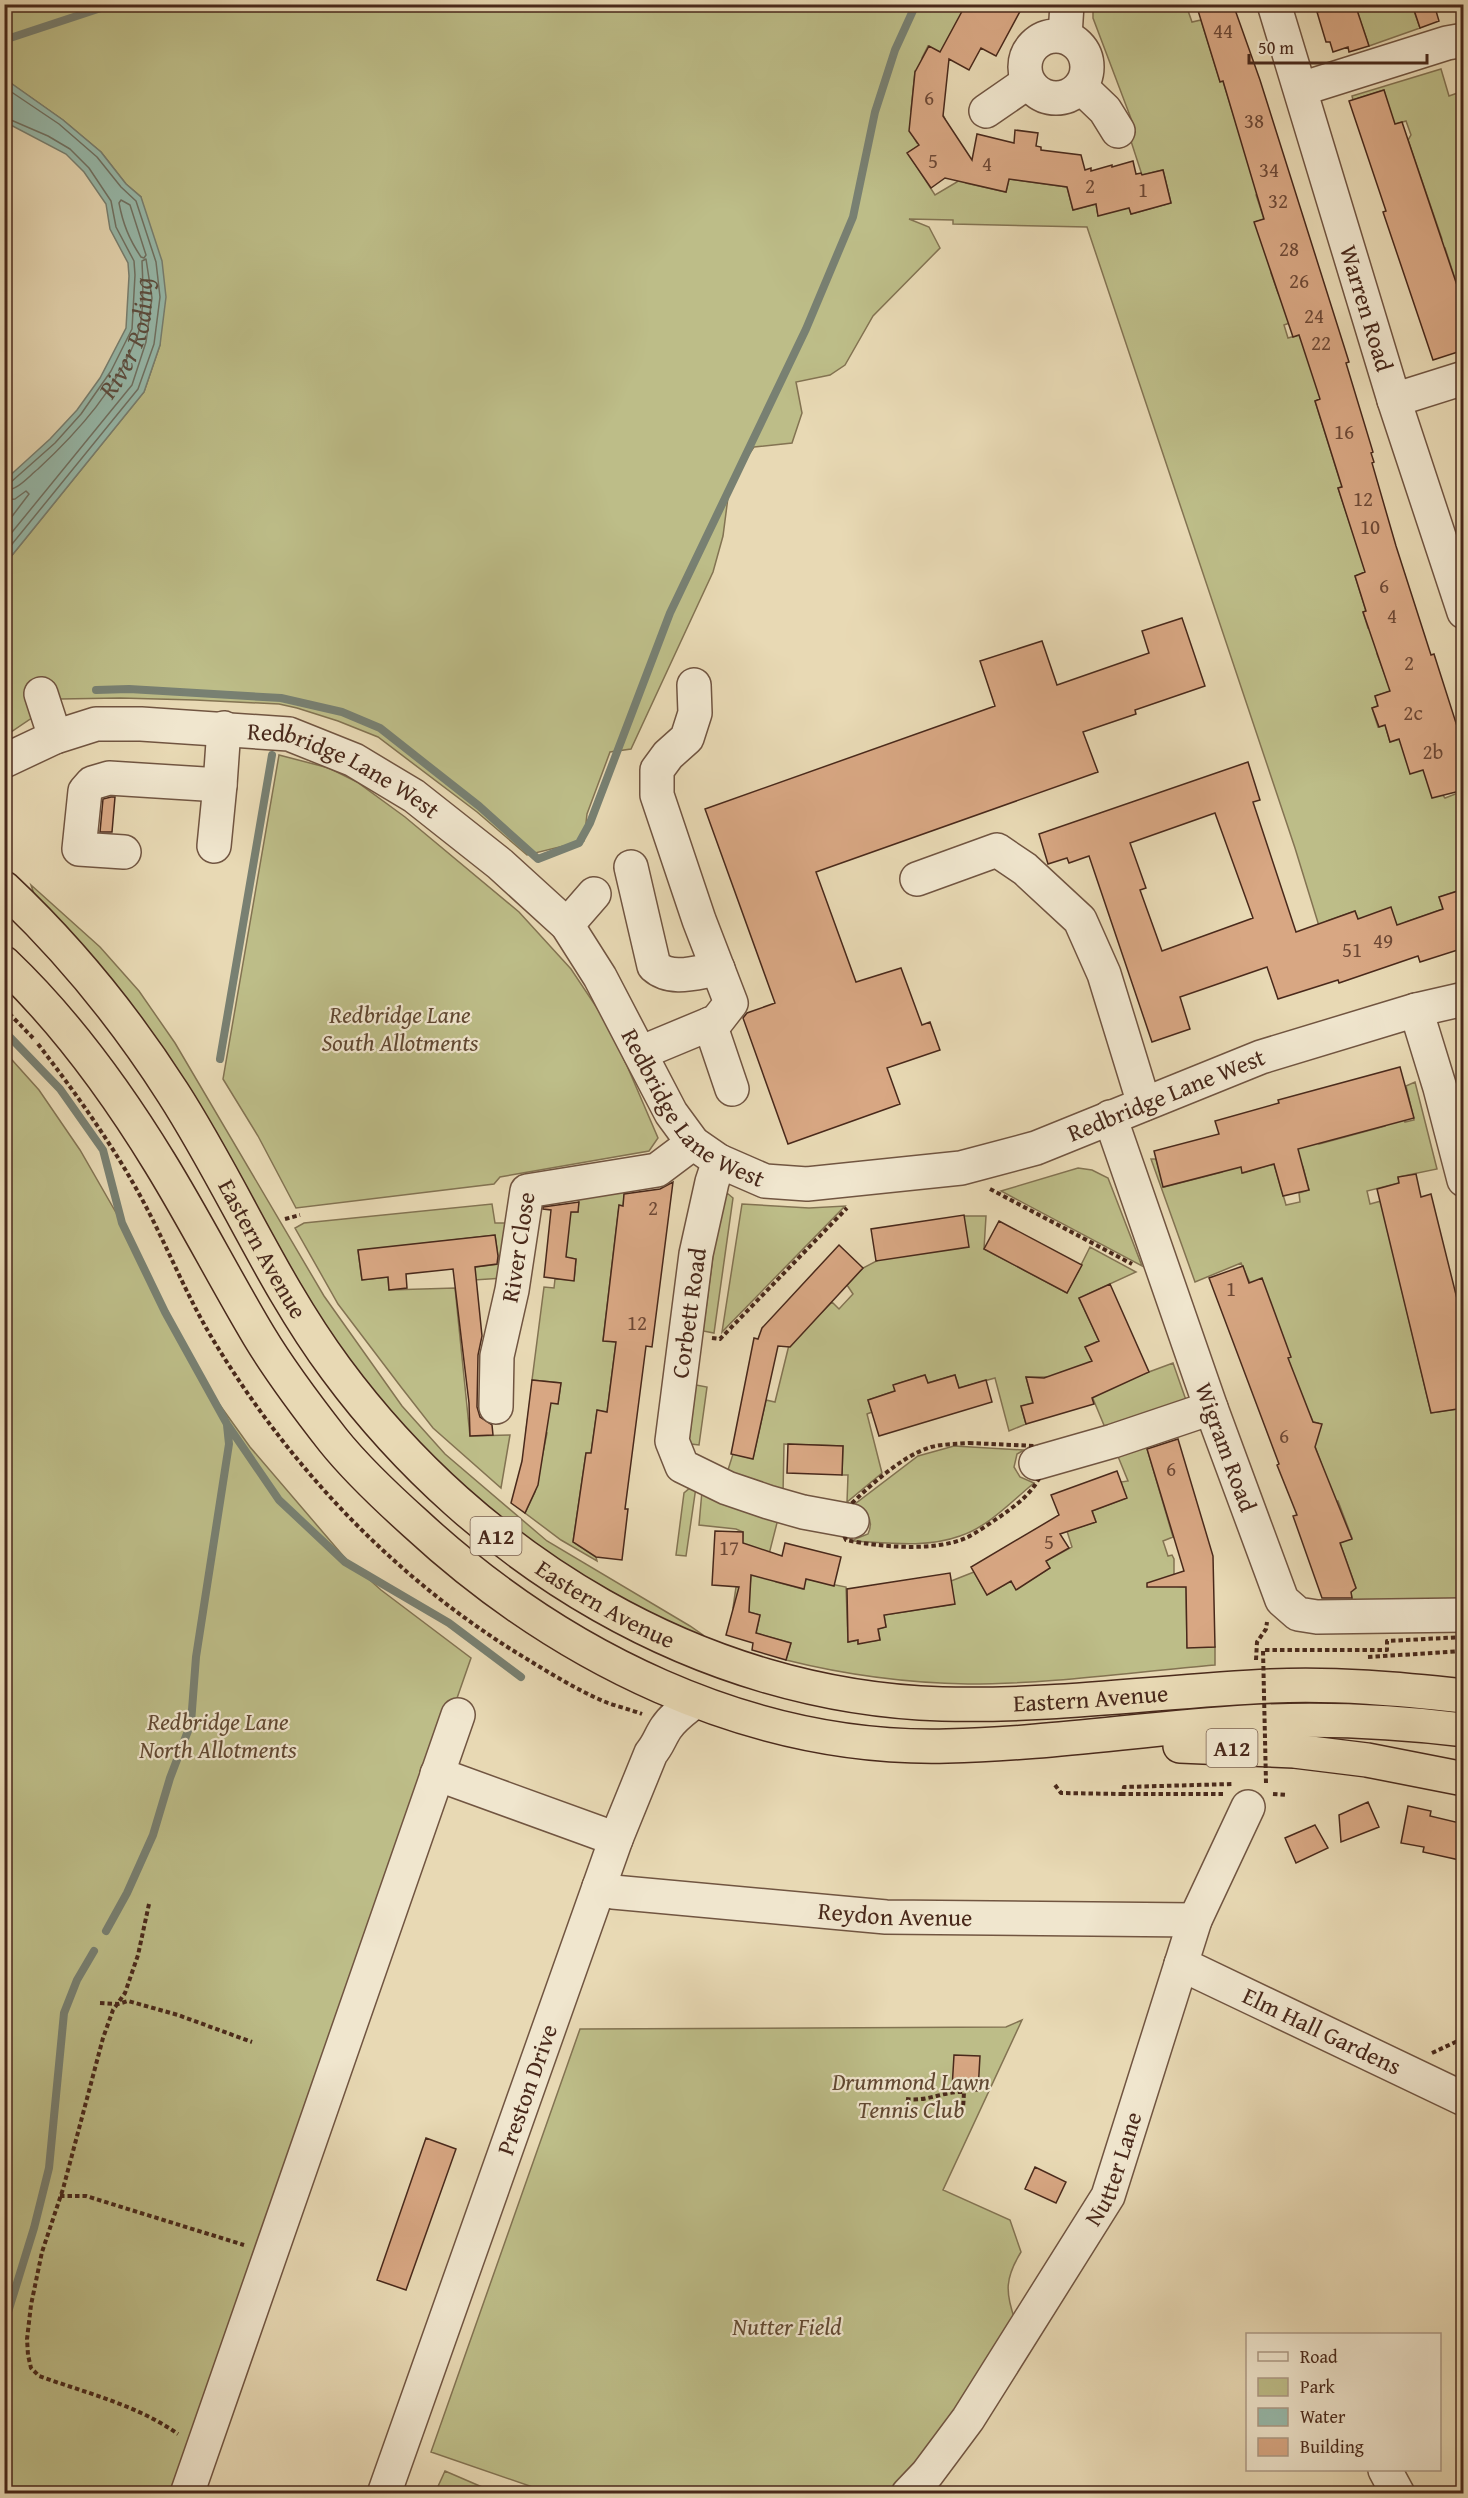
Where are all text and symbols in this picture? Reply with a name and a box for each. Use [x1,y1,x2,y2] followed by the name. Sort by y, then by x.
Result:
[1213,15,1233,46] house number: 44
[1249,27,1428,65] scale bar
[1258,34,1294,61] text: 50 m
[924,82,934,113] house number: 6
[1244,105,1264,136] house number: 38
[928,145,938,176] house number: 5
[982,148,992,179] house number: 4
[1259,154,1279,185] house number: 34
[1085,170,1095,201] house number: 2
[1138,174,1148,205] house number: 1
[1268,185,1288,216] house number: 32
[1279,233,1299,264] house number: 28
[1331,241,1402,376] street label: Warren Road
[1289,265,1309,296] house number: 26
[88,277,162,407] water label: River Roding
[1304,300,1324,331] house number: 24
[1311,327,1331,358] house number: 22
[1334,416,1354,447] house number: 16
[1353,483,1373,514] house number: 12
[1360,511,1380,542] house number: 10
[1379,570,1389,601] house number: 6
[1387,600,1397,631] house number: 4
[1404,647,1414,678] house number: 2
[1403,697,1423,728] house number: 2c
[246,713,448,827] street label: Redbridge Lane West
[1423,736,1443,767] house number: 2b
[1373,925,1393,956] house number: 49
[1342,934,1362,965] house number: 51
[322,997,479,1060] park label: Redbridge Lane South Allotments
[613,1022,771,1196] street label: Redbridge Lane West
[1062,1039,1271,1150] street label: Redbridge Lane West
[210,1173,316,1325] street label: Eastern Avenue
[492,1189,544,1306] street label: River Close
[648,1192,658,1223] house number: 2
[662,1245,715,1380] street label: Corbett Road
[1226,1273,1236,1304] house number: 1
[627,1307,647,1338] house number: 12
[1187,1378,1266,1517] street label: Wigram Road
[1279,1420,1289,1451] house number: 6
[1166,1453,1176,1484] house number: 6
[470,1517,522,1555] road number: A12
[1044,1526,1054,1557] house number: 5
[719,1532,739,1563] house number: 17
[529,1551,681,1657] street label: Eastern Avenue
[1013,1675,1169,1721] street label: Eastern Avenue
[138,1704,297,1767] park label: Redbridge Lane North Allotments
[1206,1729,1258,1767] road number: A12
[816,1893,972,1935] street label: Reydon Avenue
[1237,1978,1407,2084] street label: Elm Hall Gardens
[487,2019,566,2160] street label: Preston Drive
[831,2064,990,2127] park label: Drummond Lawn Tennis Club
[1076,2107,1151,2233] street label: Nutter Lane
[731,2309,842,2344] park label: Nutter Field
[1246,2333,1441,2471] legend
[1300,2343,1338,2370] text: Road
[1300,2373,1336,2400] text: Park
[1300,2403,1346,2430] text: Water
[1300,2433,1364,2460] text: Building

